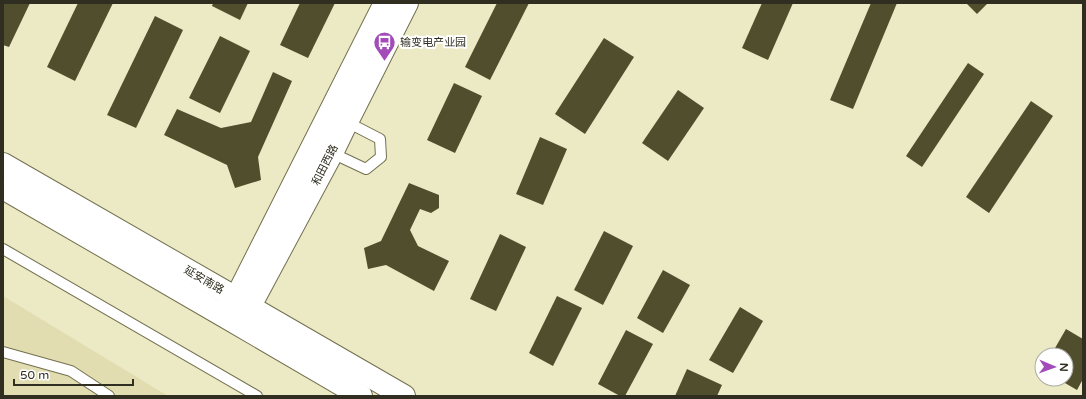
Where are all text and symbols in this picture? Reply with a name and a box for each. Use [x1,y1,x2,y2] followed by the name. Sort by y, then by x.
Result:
[372,29,398,62] bus stop icon: 输变电产业园
[400,36,466,49] place label: 输变电产业园
[309,142,341,188] street label: 和田西路
[182,263,226,297] street label: 延安南路
[1034,347,1074,387] north arrow
[14,361,133,387] scale bar
[1057,363,1070,372] text: N
[20,368,49,382] text: 50 m

